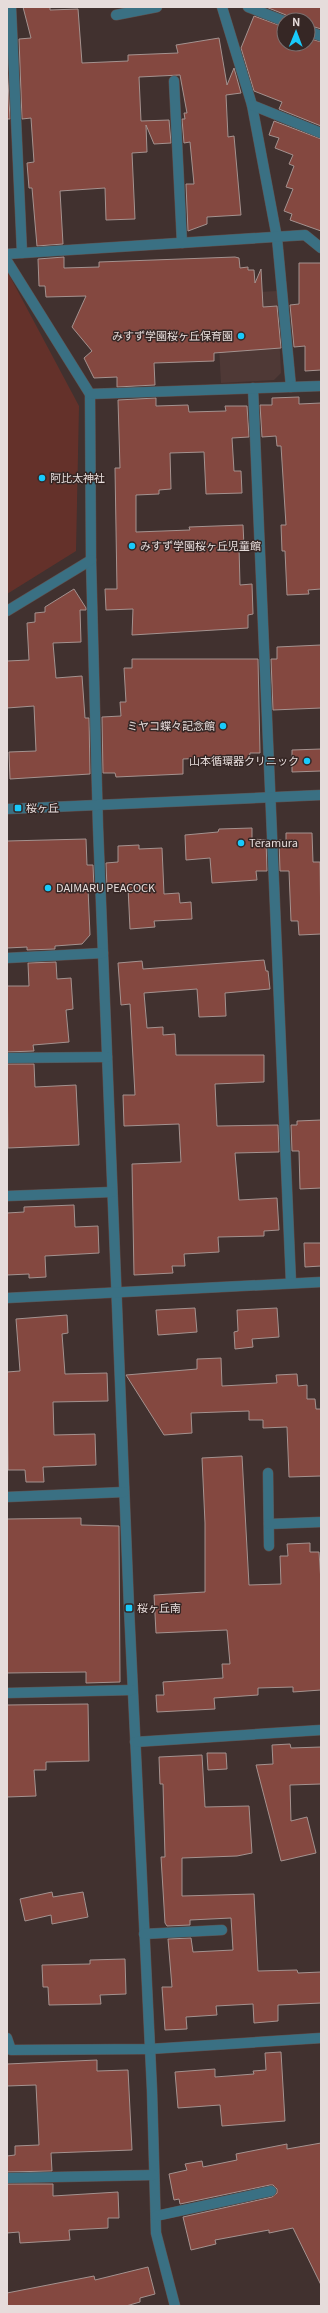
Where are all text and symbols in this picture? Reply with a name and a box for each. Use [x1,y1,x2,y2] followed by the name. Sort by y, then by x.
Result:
[276,12,316,52] north arrow
[292,13,300,29] text: N
[112,327,233,343] place label: みすず学園桜ヶ丘保育園
[236,331,246,341] marker: みすず学園桜ヶ丘保育園
[50,469,105,485] place label: 阿比太神社
[37,473,47,483] marker: 阿比太神社
[140,537,261,553] place label: みすず学園桜ヶ丘児童館
[127,541,137,551] marker: みすず学園桜ヶ丘児童館
[127,717,215,733] place label: ミヤコ蝶々記念館
[218,721,228,731] marker: ミヤコ蝶々記念館
[189,752,299,768] place label: 山本循環器クリニック
[302,756,312,766] marker: 山本循環器クリニック
[26,799,59,815] place label: 桜ヶ丘
[13,803,23,813] marker: 桜ヶ丘
[249,834,298,850] place label: Teramura
[236,838,246,848] marker: Teramura
[56,879,156,895] place label: DAIMARU PEACOCK
[43,883,53,893] marker: DAIMARU PEACOCK
[137,1599,181,1615] place label: 桜ヶ丘南
[124,1603,134,1613] marker: 桜ヶ丘南

